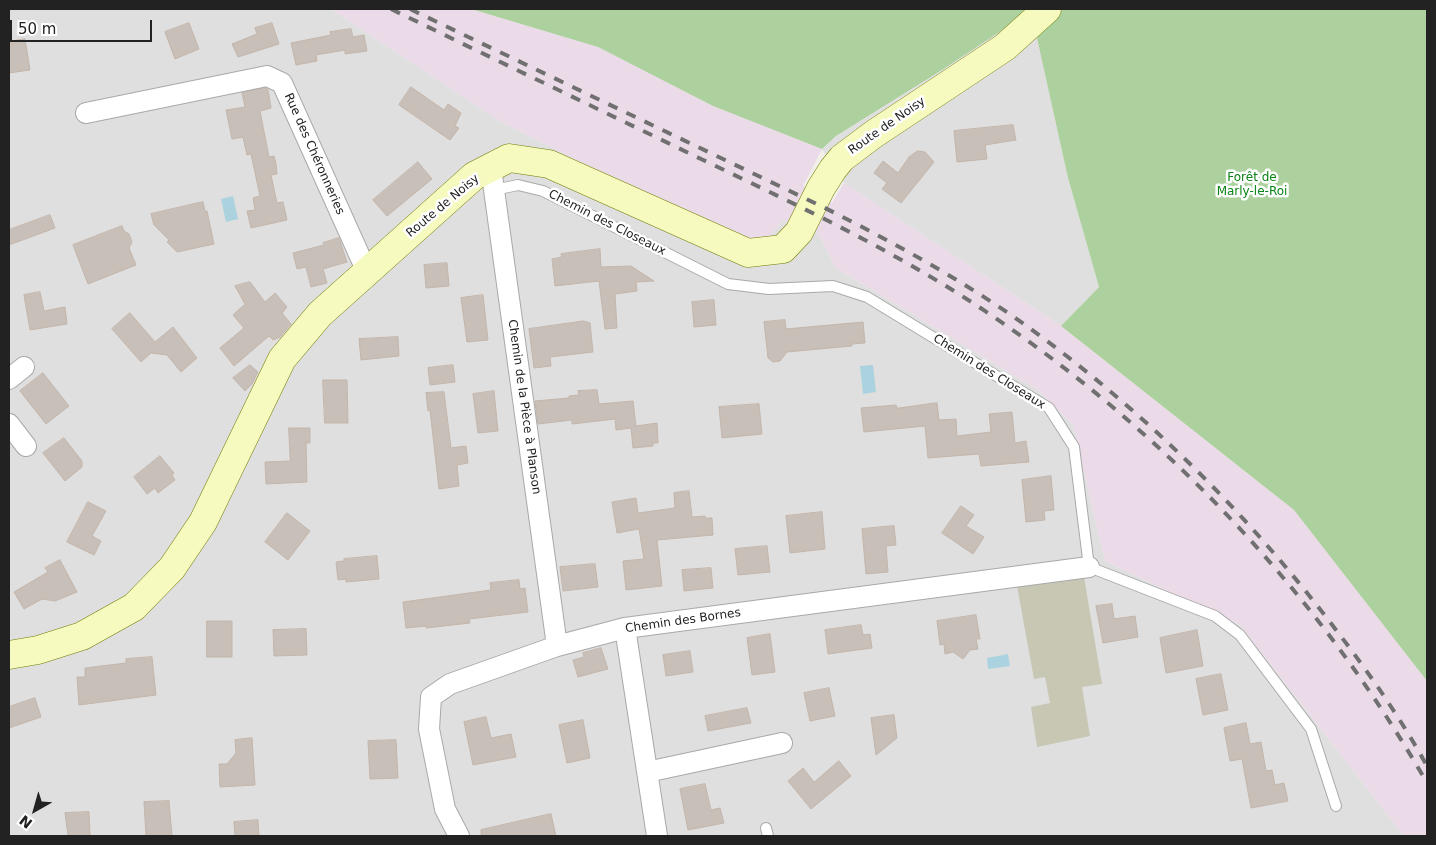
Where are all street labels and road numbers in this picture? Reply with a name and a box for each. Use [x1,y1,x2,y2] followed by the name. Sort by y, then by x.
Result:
[281,91,347,217] street label: Rue des Chéronneries
[846,94,928,158] street label: Route de Noisy
[404,171,482,241] street label: Route de Noisy
[546,187,668,259] street label: Chemin des Closeaux
[505,319,543,495] street label: Chemin de la Pièce à Planson
[930,332,1048,412] street label: Chemin des Closeaux
[624,606,742,636] street label: Chemin des Bornes

